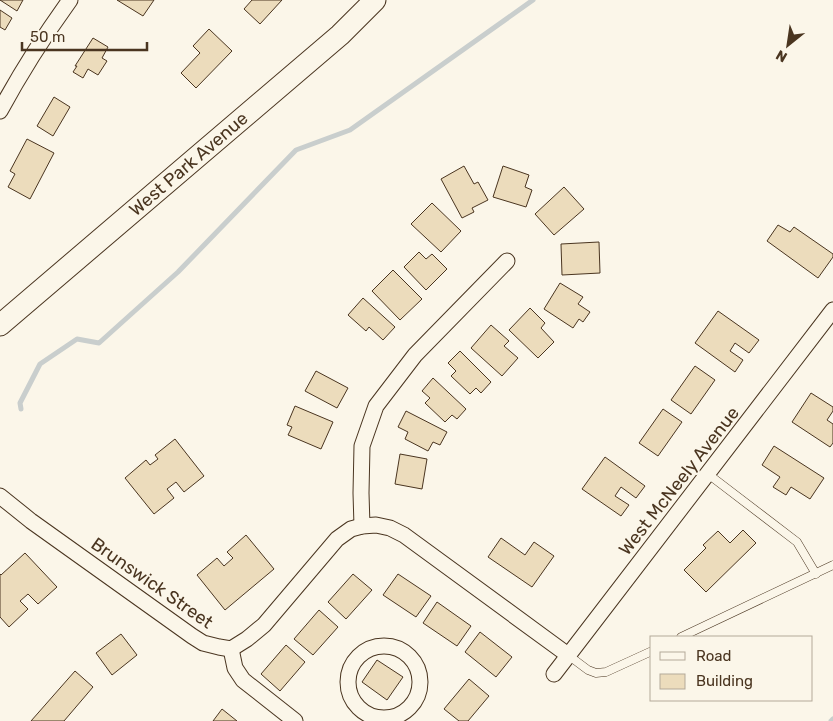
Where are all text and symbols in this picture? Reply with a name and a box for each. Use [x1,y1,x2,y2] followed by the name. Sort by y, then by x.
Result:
[22,20,148,52] scale bar
[763,20,813,70] north arrow
[30,28,65,46] text: 50 m
[773,46,790,66] text: N
[125,107,253,221] street label: West Park Avenue
[614,402,744,560] street label: West McNeely Avenue
[87,533,217,633] street label: Brunswick Street
[650,636,813,701] legend
[696,647,732,665] text: Road
[696,672,753,690] text: Building

